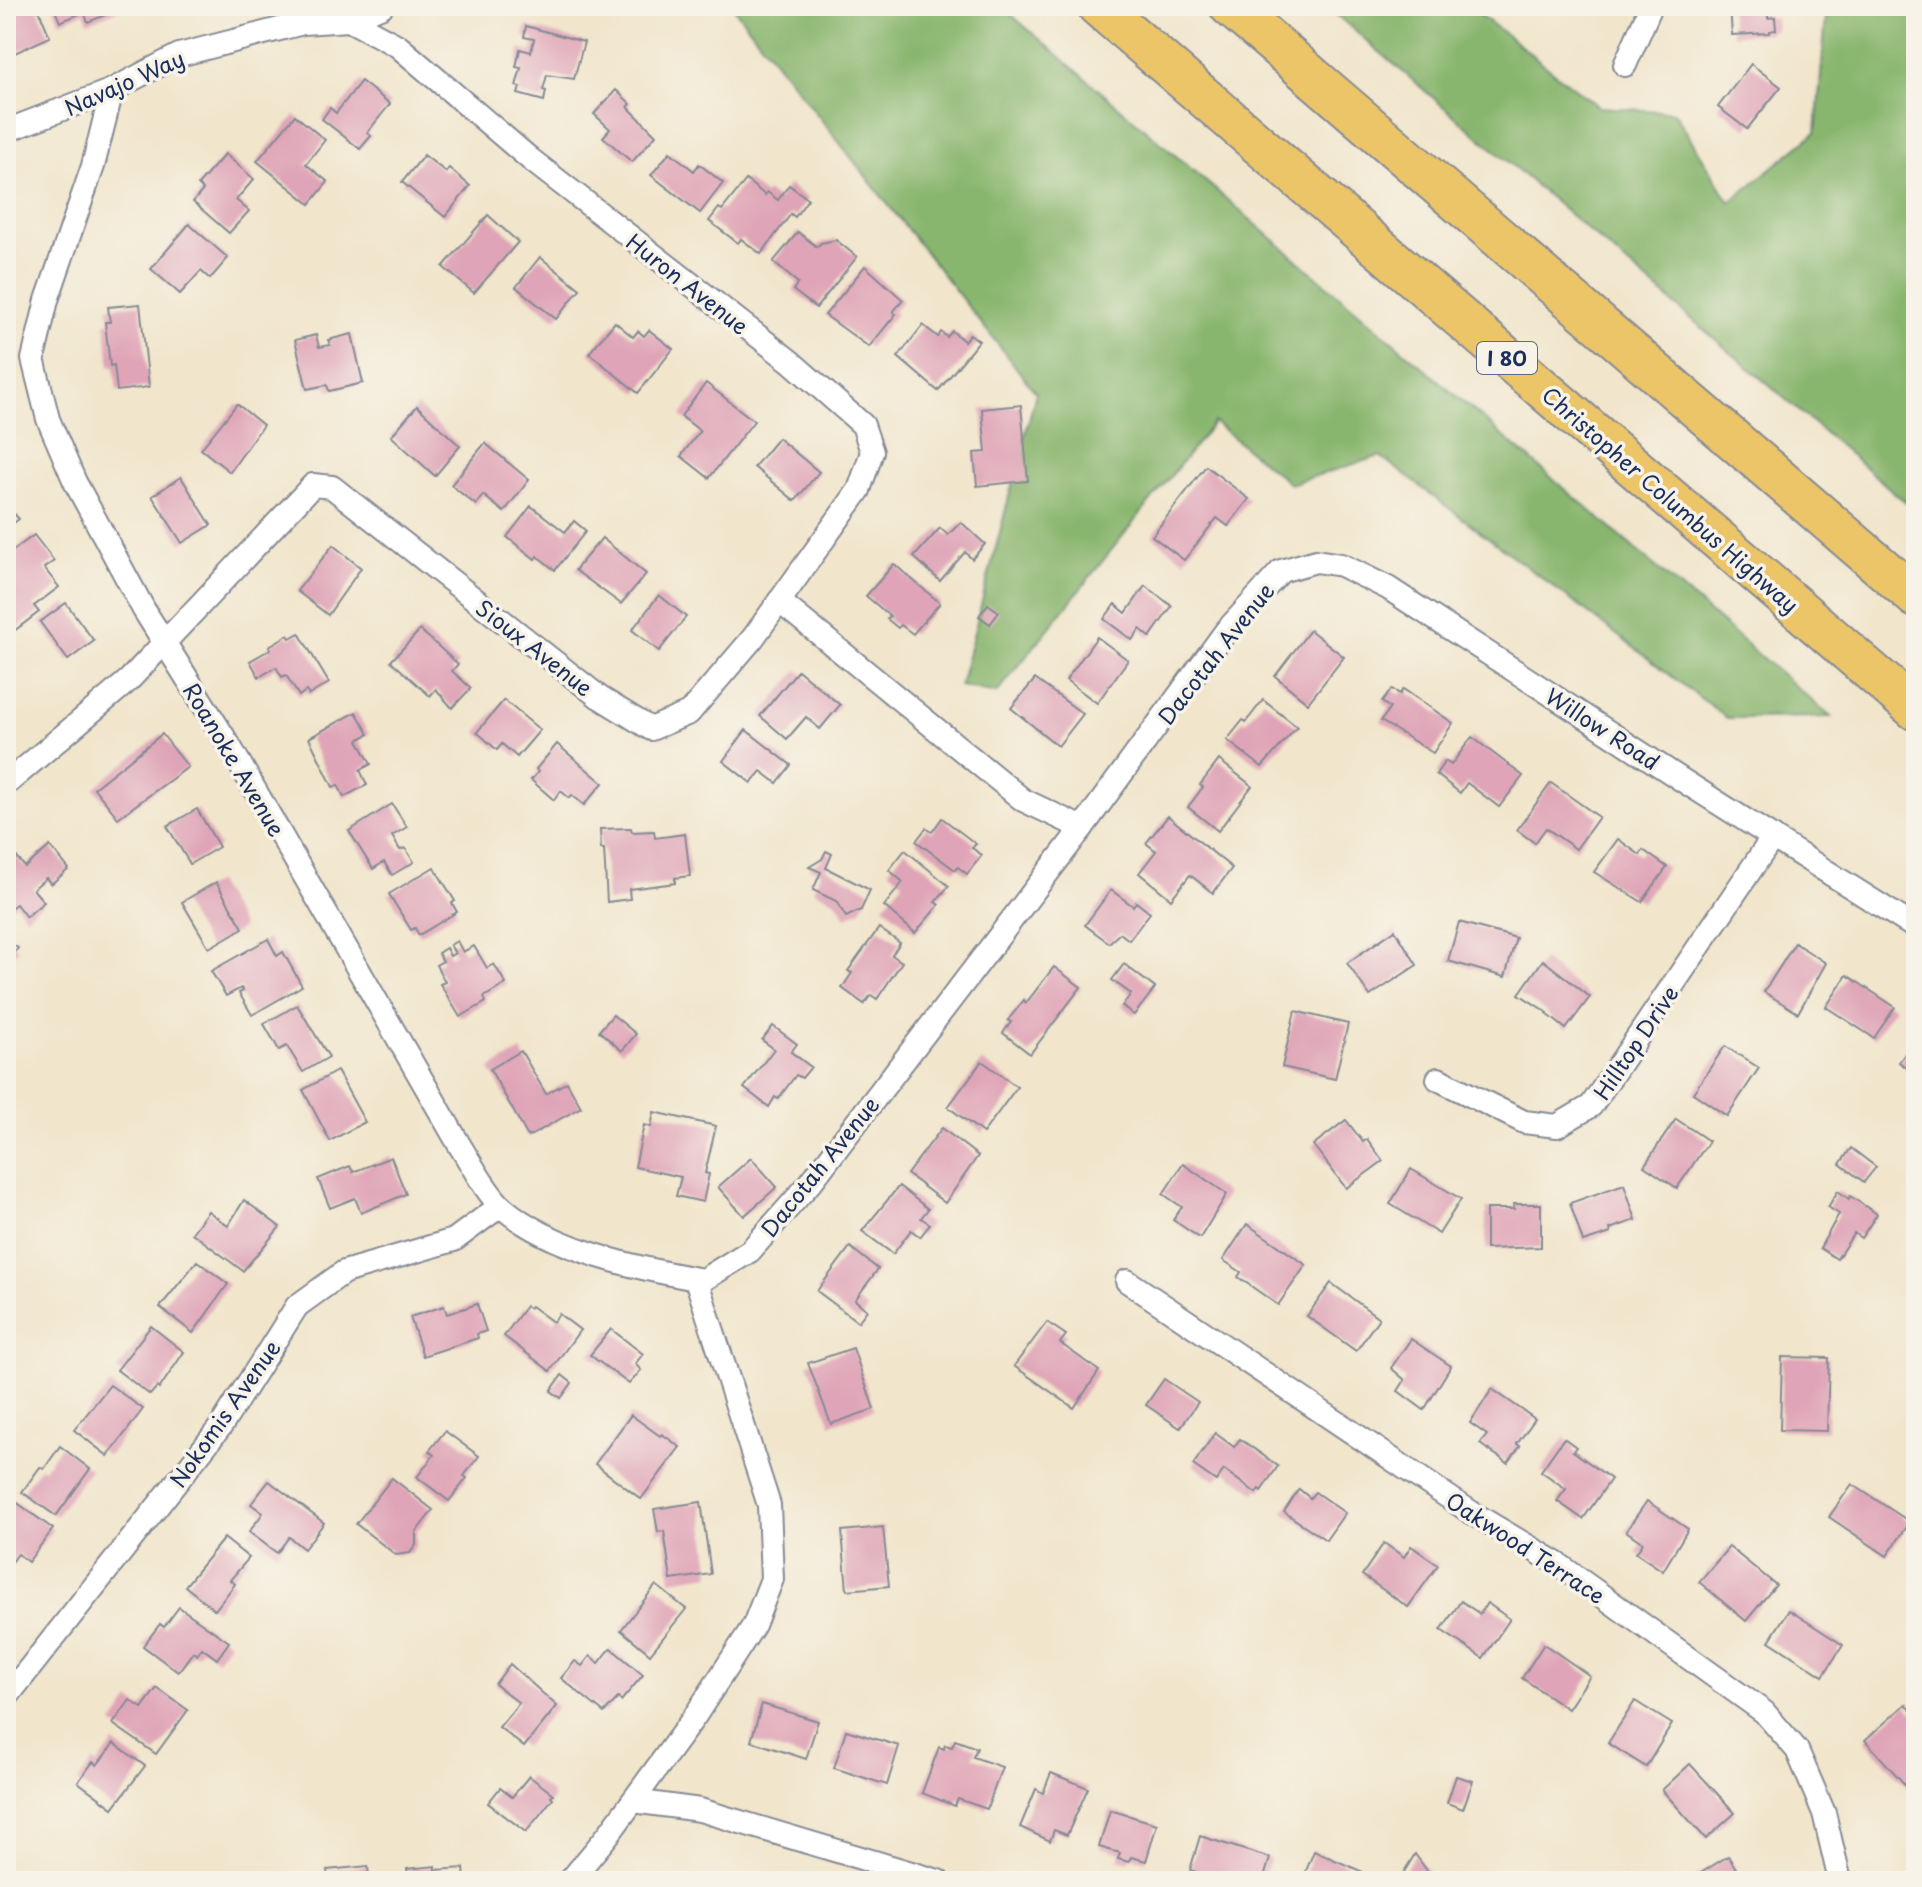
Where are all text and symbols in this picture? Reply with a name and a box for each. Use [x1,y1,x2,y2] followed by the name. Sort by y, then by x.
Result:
[59,41,189,123] street label: Navajo Way
[620,225,756,341] street label: Huron Avenue
[1477,342,1537,374] road number: I 80
[1535,378,1807,620] street label: Christopher Columbus Highway
[1149,575,1281,731] street label: Dacotah Avenue
[469,591,601,703] street label: Sioux Avenue
[176,676,294,842] street label: Roanoke Avenue
[1539,679,1667,777] street label: Willow Road
[1584,978,1686,1106] street label: Hilltop Drive
[752,1089,886,1243] street label: Dacotah Avenue
[161,1332,287,1494] street label: Nokomis Avenue
[1440,1483,1612,1611] street label: Oakwood Terrace

